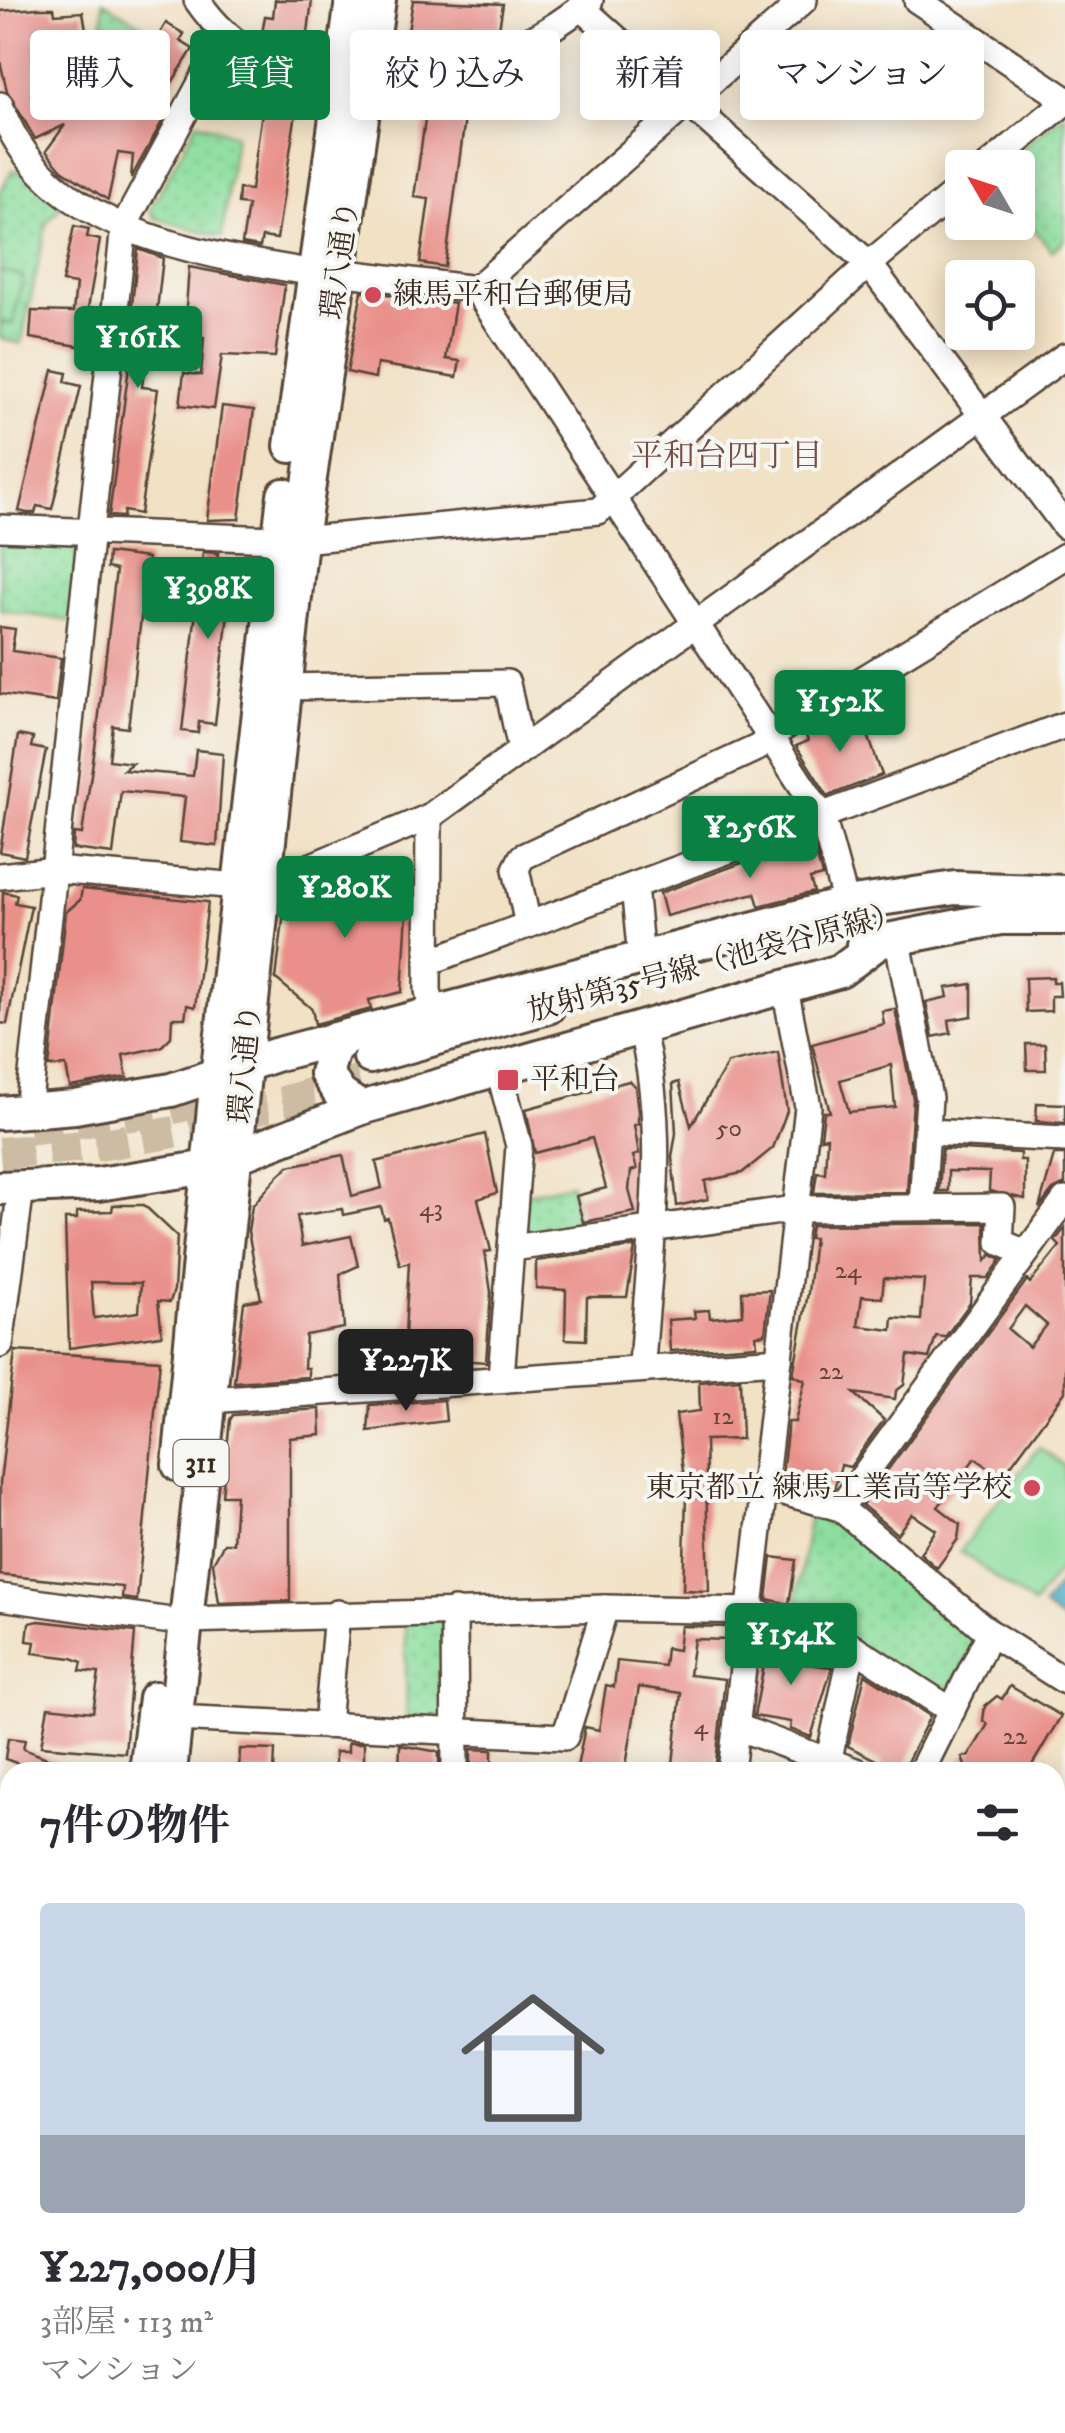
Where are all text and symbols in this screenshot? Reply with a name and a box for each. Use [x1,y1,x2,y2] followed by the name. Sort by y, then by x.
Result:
[30,30,170,120] chip: 購入
[190,30,330,120] chip: 賃貸
[350,30,560,120] chip: 絞り込み
[580,30,720,120] chip: 新着
[740,30,984,120] chip: マンション
[945,150,1035,240] north arrow
[945,150,1035,350] map controls
[314,198,368,322] street label: 環八通り
[945,260,1035,350] button: locate
[393,277,633,314] place label: 練馬平和台郵便局
[362,284,384,306] marker: 練馬平和台郵便局
[68,306,208,391] pin: ¥161K
[96,318,180,358] text: ¥161K
[631,437,823,477] district label: 平和台四丁目
[138,557,278,642] pin: ¥398K
[164,569,252,609] text: ¥398K
[770,670,910,755] pin: ¥152K
[796,682,884,722] text: ¥152K
[680,796,820,881] pin: ¥256K
[704,808,796,848] text: ¥256K
[275,856,415,941] pin: ¥280K
[299,868,391,908] text: ¥280K
[524,895,906,1031] street label: 放射第35号線（池袋谷原線）
[222,1003,270,1125] street label: 環八通り
[530,1062,620,1099] place label: 平和台
[495,1067,521,1093] marker: 平和台
[716,1113,742,1144] house number: 50
[419,1193,443,1224] house number: 43
[835,1255,862,1286] house number: 24
[336,1329,476,1414] pin: ¥227K
[360,1341,452,1381] text: ¥227K
[819,1356,844,1387] house number: 22
[712,1401,734,1432] house number: 12
[174,1440,228,1486] road number: 311
[646,1470,1012,1507] place label: 東京都立 練馬工業高等学校
[1021,1477,1043,1499] marker: 東京都立 練馬工業高等学校
[721,1603,861,1688] pin: ¥154K
[747,1615,835,1655] text: ¥154K
[694,1711,709,1742] house number: 4
[1003,1721,1028,1752] house number: 22
[970,1795,1025,1850] icon: filters
[40,1801,230,1853] text: 7件の物件
[443,1968,623,2148] icon: home
[40,2243,263,2295] text: ¥227,000/月
[40,2303,213,2343] text: 3部屋 · 113 m²
[40,2351,199,2391] text: マンション

